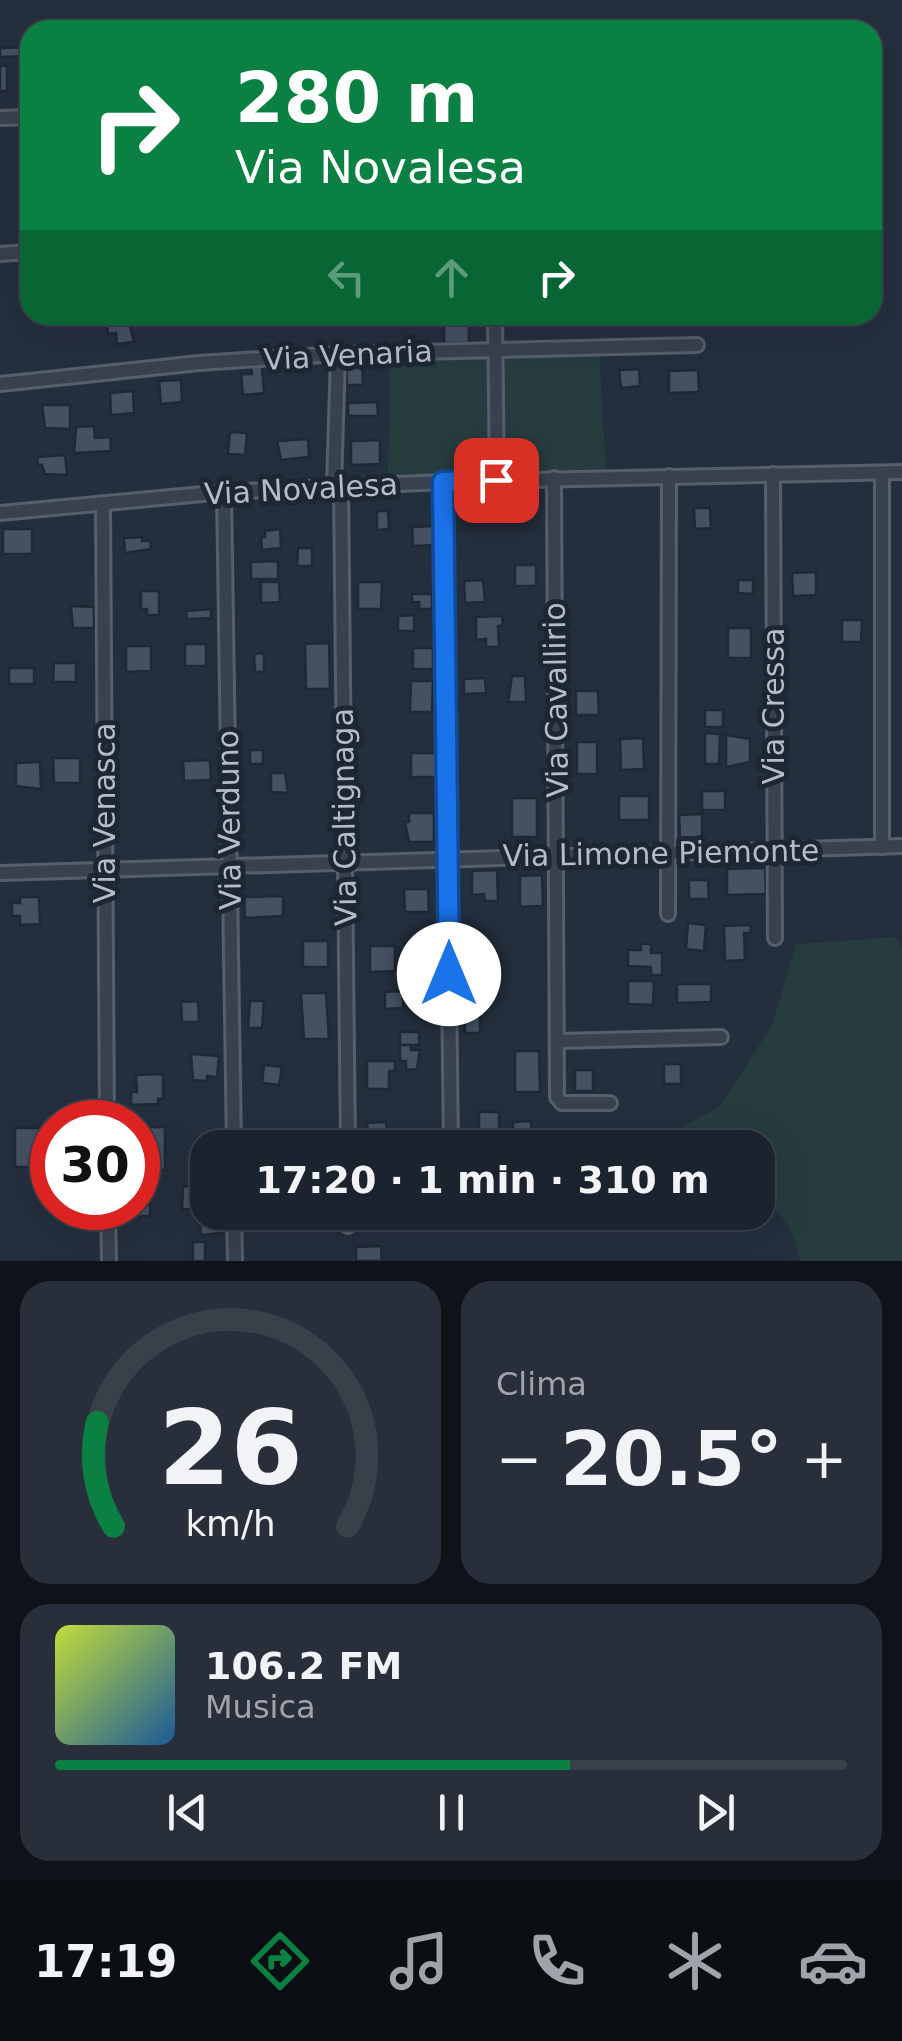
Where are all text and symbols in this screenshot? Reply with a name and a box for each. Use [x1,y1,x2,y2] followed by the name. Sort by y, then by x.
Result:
[235,57,478,139] text: 280 m
[70,60,200,190] icon: right
[235,141,526,194] text: Via Novalesa
[319,250,374,305] icon: left
[424,250,479,305] icon: ahead
[529,250,584,305] icon: right
[263,333,433,377] street label: Via Venaria
[454,438,539,523] pin
[469,453,524,508] icon: arrive
[203,466,399,512] street label: Via Novalesa
[537,602,575,798] street label: Via Cavallirio
[756,628,791,784] street label: Via Cressa
[325,708,363,926] street label: Via Caltignaga
[87,723,122,903] street label: Via Venasca
[210,730,248,910] street label: Via Verduno
[502,833,820,873] street label: Via Limone Piemonte
[397,922,501,1026] position arrow
[30,1100,160,1230] speed limit sign: 30
[255,1158,710,1202] text: 17:20 · 1 min · 310 m
[496,1365,587,1403] text: Clima
[158,1387,303,1509] text: 26
[560,1415,783,1503] text: 20.5°
[496,1427,542,1491] text: −
[801,1427,847,1491] text: +
[185,1503,276,1544] text: km/h
[205,1644,402,1688] text: 106.2 FM
[205,1688,316,1726] text: Musica
[160,1785,215,1840] icon: previous
[424,1785,479,1840] icon: pause
[688,1785,743,1840] icon: next
[245,1926,315,1996] icon: directions
[384,1926,454,1996] icon: music
[522,1926,592,1996] icon: phone
[660,1926,730,1996] icon: climate
[798,1926,868,1996] icon: car
[34,1935,177,1988] text: 17:19

